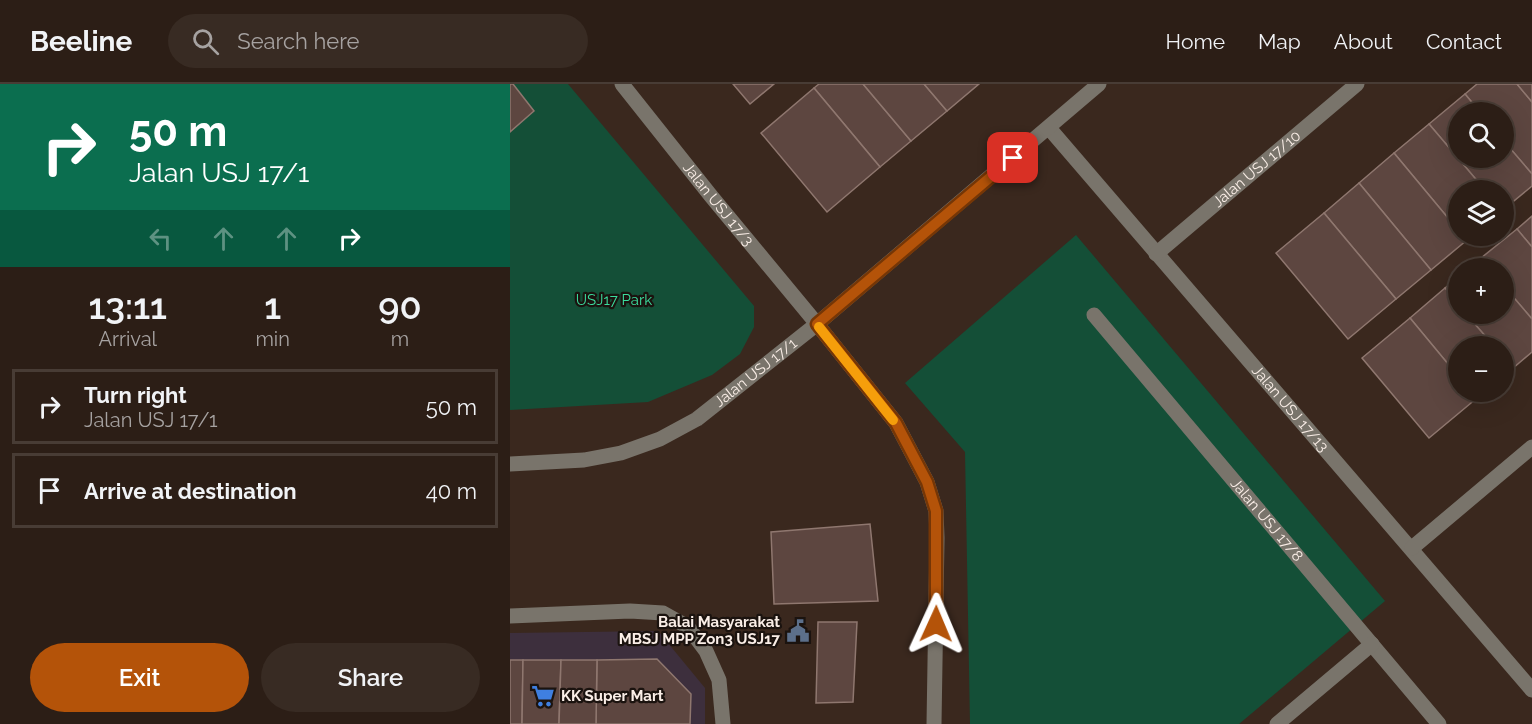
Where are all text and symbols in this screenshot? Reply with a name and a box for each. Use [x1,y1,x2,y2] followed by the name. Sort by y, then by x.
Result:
[168,14,588,68] search box
[30,25,132,58] text: Beeline
[189,25,222,58] icon: search
[237,28,359,54] text: Search here
[1166,29,1225,54] text: Home
[1258,29,1301,54] text: Map
[1334,29,1393,54] text: About
[1426,29,1502,54] text: Contact
[1448,102,1514,402] map controls
[1448,102,1514,168] button: search
[129,107,227,156] text: 50 m
[30,108,108,186] icon: right
[1209,127,1304,211] street label: Jalan USJ 17/10
[987,132,1038,183] pin
[996,141,1029,174] icon: arrive
[129,157,309,188] text: Jalan USJ 17/1
[679,159,757,249] street label: Jalan USJ 17/3
[1448,180,1514,246] button: layers
[144,222,177,255] icon: left
[207,222,240,255] icon: ahead
[270,222,303,255] icon: ahead
[333,222,366,255] icon: right
[1448,258,1514,324] button: +
[88,285,167,327] text: 13:11
[264,285,281,327] text: 1
[378,285,422,327] text: 90
[576,291,652,309] park label: USJ17 Park
[98,327,157,351] text: Arrival
[255,327,290,351] text: min
[391,327,409,351] text: m
[711,334,801,411] street label: Jalan USJ 17/1
[1448,336,1514,402] button: −
[1248,362,1332,456] street label: Jalan USJ 17/13
[84,382,187,408] text: Turn right
[33,390,66,423] icon: right
[426,394,477,420] text: 50 m
[84,408,218,432] text: Jalan USJ 17/1
[33,474,66,507] icon: arrive
[1227,475,1307,565] street label: Jalan USJ 17/8
[84,478,297,504] text: Arrive at destination
[426,478,477,504] text: 40 m
[904,592,968,656] position arrow
[619,613,781,648] place label: Balai Masyarakat MBSJ MPP Zon3 USJ17
[785,618,811,644] public building icon: Balai Masyarakat MBSJ MPP Zon3 USJ17
[30,643,249,712] button: Exit
[261,643,480,712] button: Share
[530,683,556,709] supermarket icon: KK Super Mart
[561,687,664,705] place label: KK Super Mart

